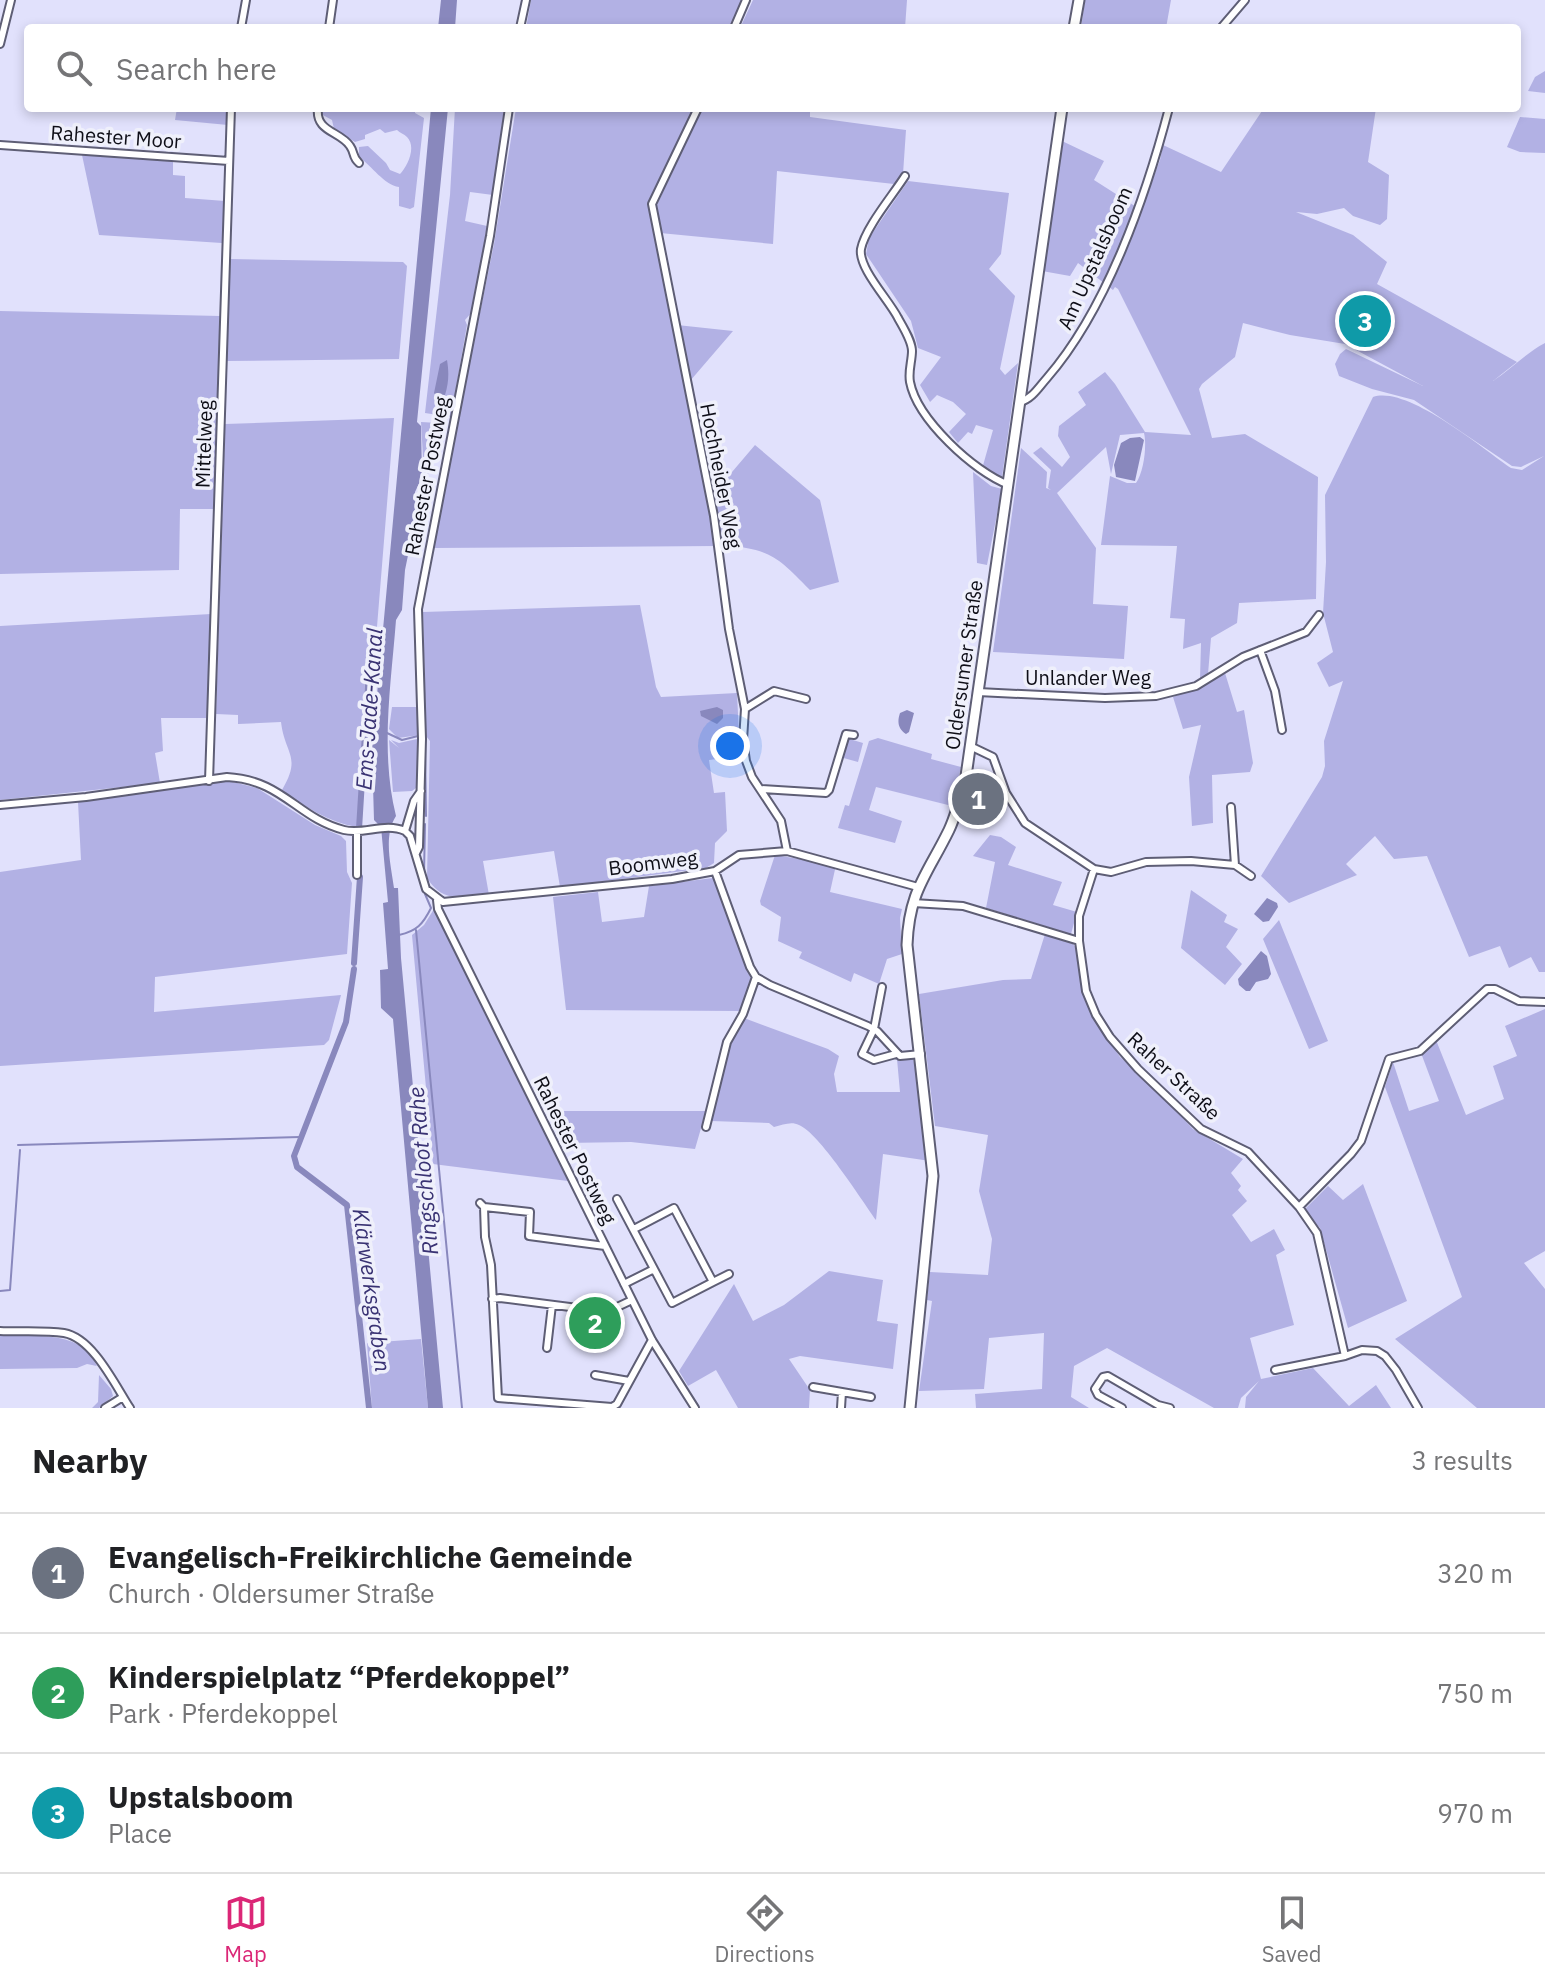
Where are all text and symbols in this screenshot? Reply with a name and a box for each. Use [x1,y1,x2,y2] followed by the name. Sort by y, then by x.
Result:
[24,24,1521,112] search box
[52,46,96,90] icon: search
[116,49,277,88] text: Search here
[50,118,182,155] street label: Rahester Moor
[1051,182,1138,334] street label: Am Upstalsboom
[1339,291,1391,351] pin: 3
[398,394,455,558] street label: Rahester Postweg
[188,399,219,488] street label: Mittelweg
[694,401,749,551] street label: Hochheider Weg
[938,578,989,752] street label: Oldersumer Straße
[348,627,389,791] water label: Ems-Jade-Kanal
[1025,664,1151,691] street label: Unlander Weg
[710,726,750,766] your location
[952,769,1004,829] pin: 1
[607,844,699,881] street label: Boomweg
[1122,1026,1227,1126] street label: Raher Straße
[528,1071,623,1229] street label: Rahester Postweg
[401,1086,444,1256] water label: Ringschloot Rahe
[347,1206,398,1374] water label: Klärwerksgraben
[569,1293,621,1353] pin: 2
[32,1438,147,1482] text: Nearby
[1411,1443,1513,1477] text: 3 results
[108,1537,633,1576] text: Evangelisch-Freikirchliche Gemeinde
[50,1556,66,1590] text: 1
[1437,1556,1513,1590] text: 320 m
[108,1576,435,1610] text: Church · Oldersumer Straße
[108,1657,570,1696] text: Kinderspielplatz “Pferdekoppel”
[50,1676,66,1710] text: 2
[1437,1676,1513,1710] text: 750 m
[108,1696,338,1730] text: Park · Pferdekoppel
[108,1777,294,1816] text: Upstalsboom
[50,1796,66,1830] text: 3
[1437,1796,1513,1830] text: 970 m
[108,1816,172,1850] text: Place
[224,1891,268,1968] tab: Map
[715,1891,815,1968] tab: Directions
[1262,1891,1321,1968] tab: Saved

